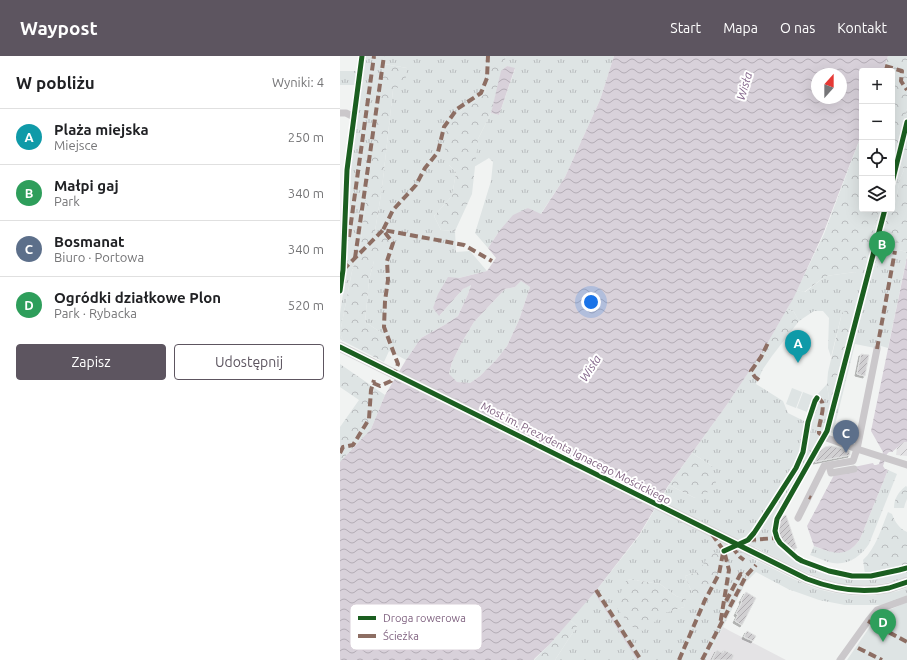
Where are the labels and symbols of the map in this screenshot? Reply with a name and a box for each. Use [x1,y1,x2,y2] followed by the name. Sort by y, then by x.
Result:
[811,68,847,104] north arrow
[734,70,755,102] water label: Wisła
[869,231,895,264] pin: B
[581,292,601,312] your location
[785,330,811,363] pin: A
[577,352,604,384] water label: Wisła
[479,400,673,506] street label: Most im. Prezydenta Ignacego Mościckiego
[833,420,859,453] pin: C
[350,604,482,650] legend
[870,609,896,642] pin: D
[383,612,466,624] text: Droga rowerowa
[383,629,419,642] text: Ścieżka

